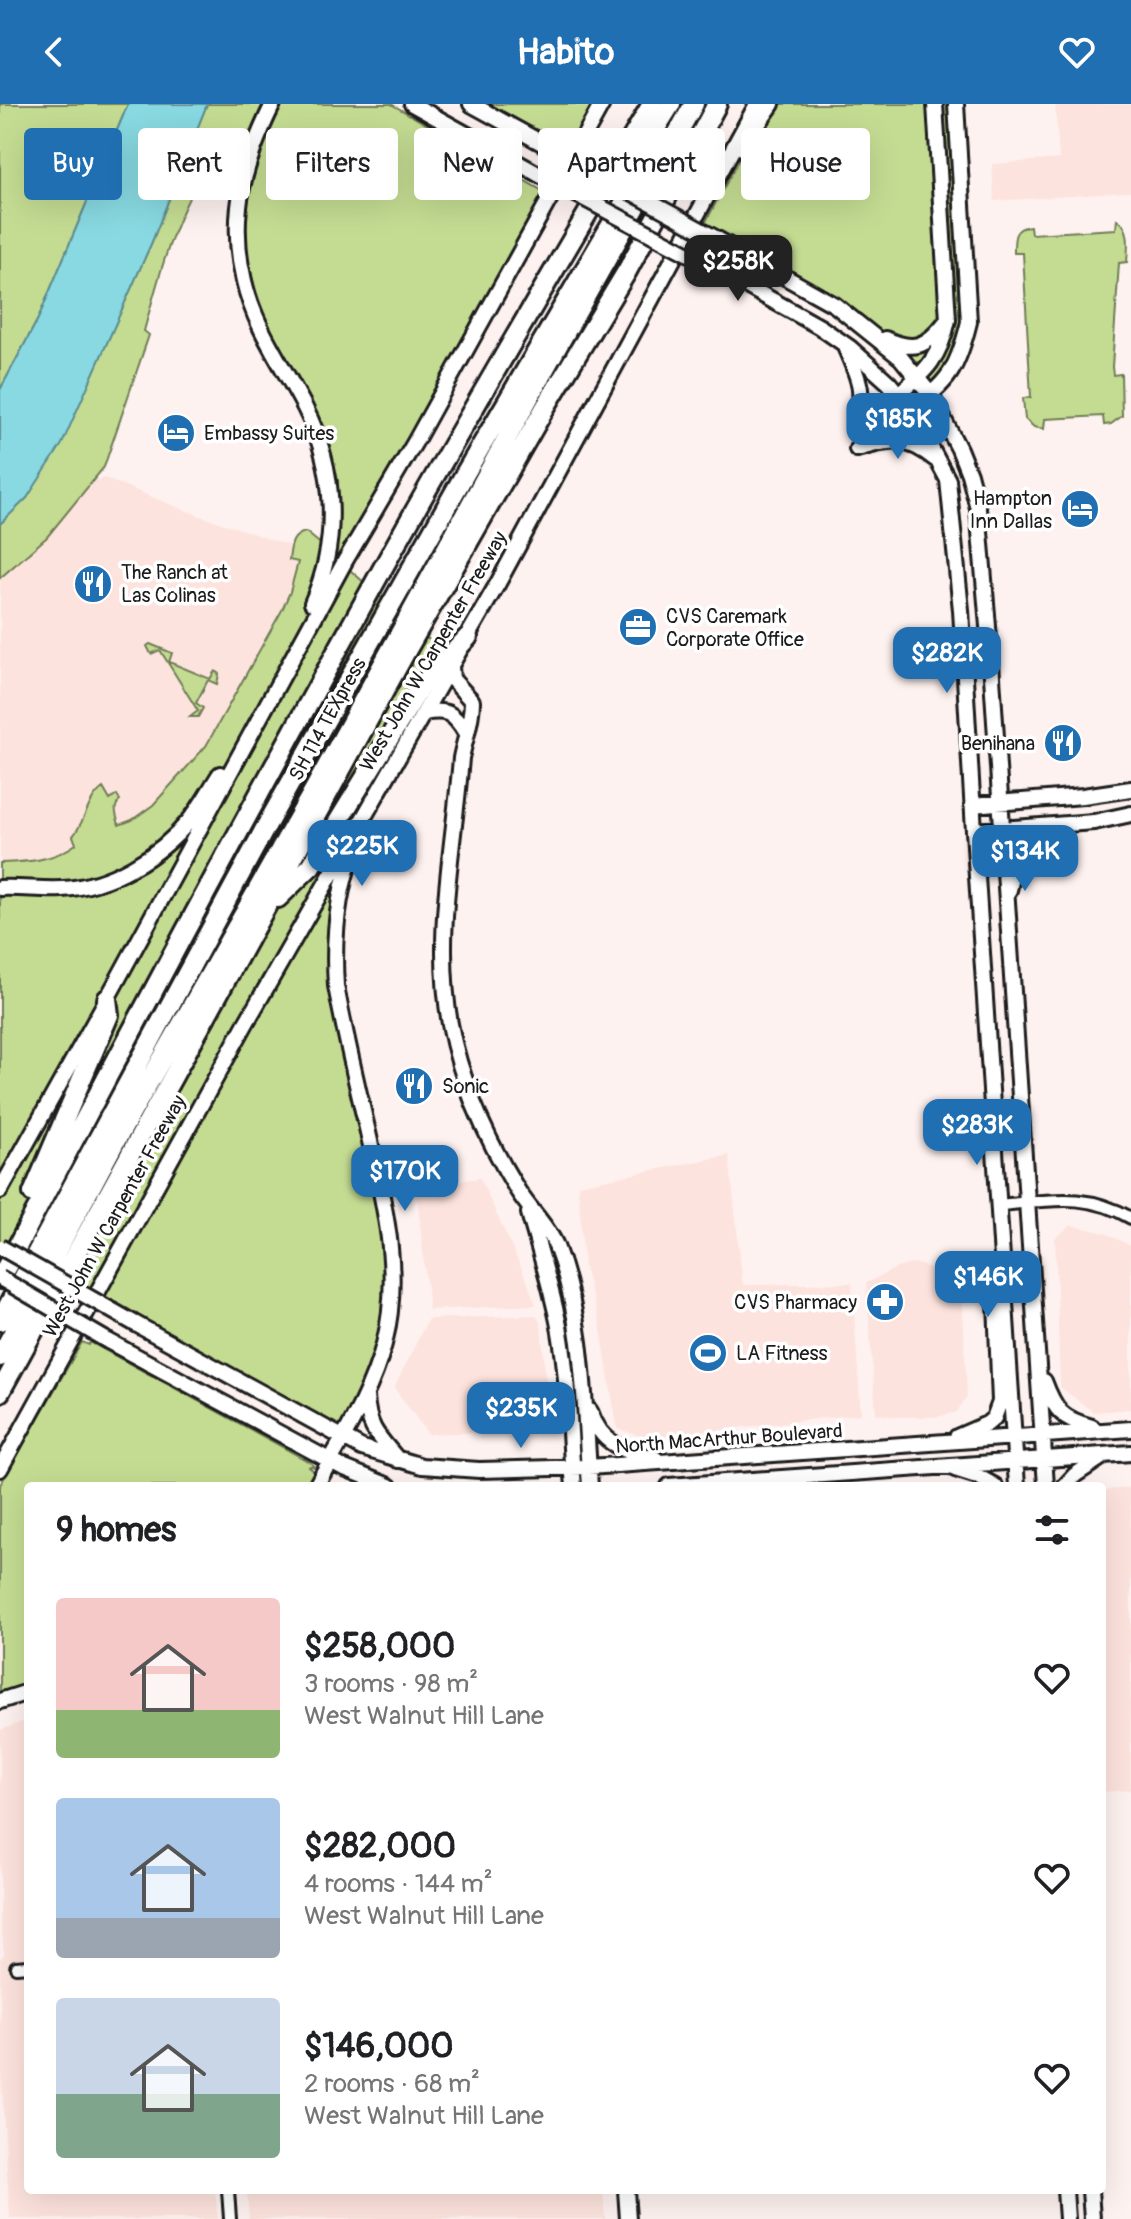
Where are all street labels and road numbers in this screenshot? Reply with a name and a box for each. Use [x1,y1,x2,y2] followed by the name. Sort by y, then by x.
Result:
[354,526,513,776] street label: West John W Carpenter Freeway
[283,653,372,785] street label: SH 114 TEXpress
[37,1090,192,1342] street label: West John W Carpenter Freeway
[615,1418,843,1459] street label: North MacArthur Boulevard

